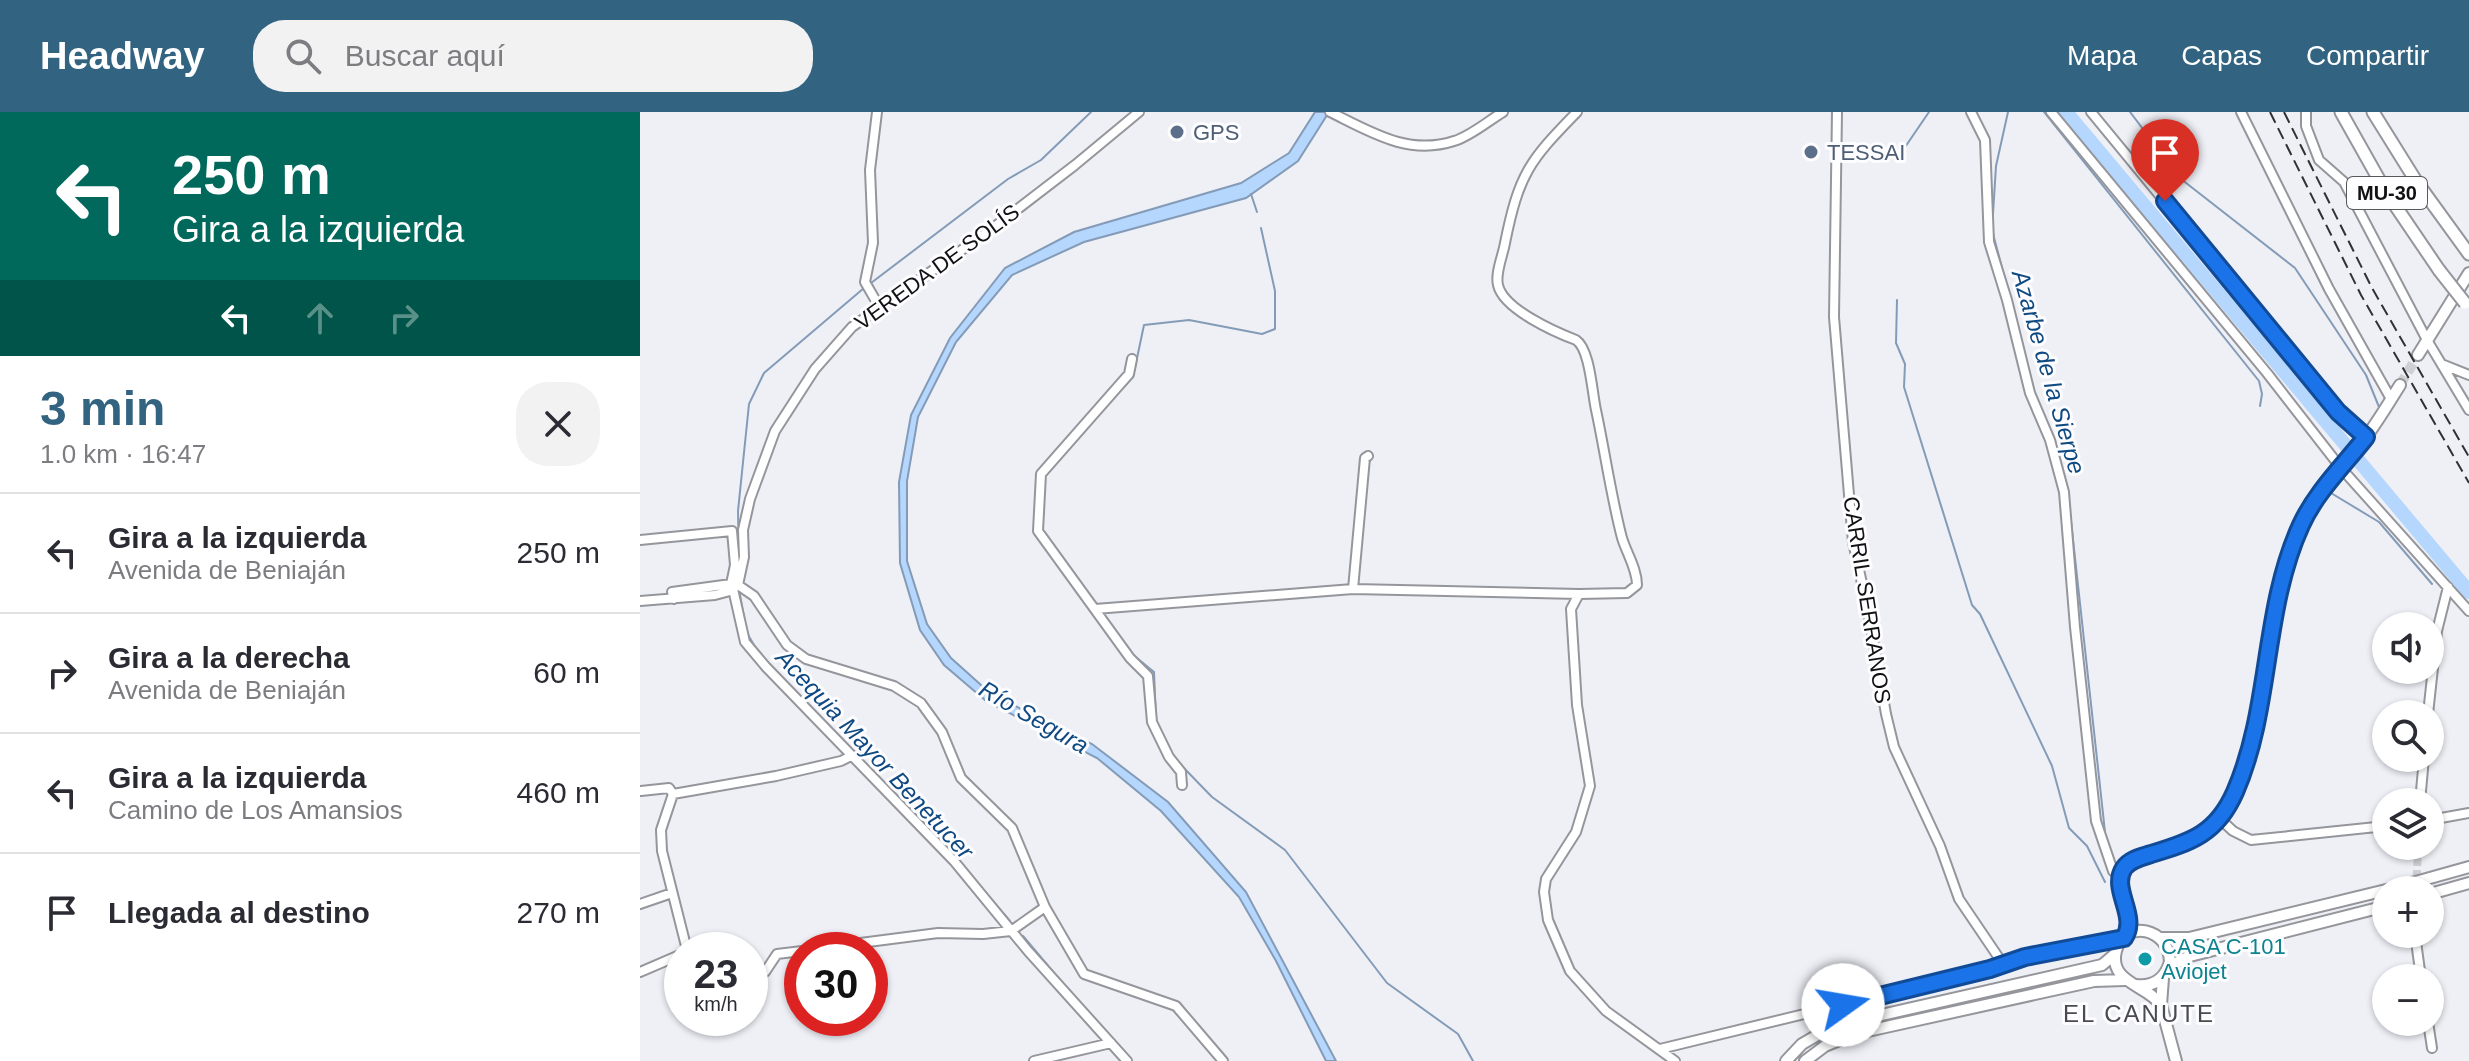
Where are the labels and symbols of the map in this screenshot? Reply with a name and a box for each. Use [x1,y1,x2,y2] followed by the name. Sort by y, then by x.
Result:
[2131,119,2199,201] pin
[1193,120,1239,145] place label: GPS
[1168,123,1186,141] marker: GPS
[1827,140,1905,165] place label: TESSAI
[1802,143,1820,161] marker: TESSAI
[2347,177,2427,209] road number: MU-30
[850,199,1024,335] street label: VEREDA DE SOLÍS
[2006,265,2091,477] water label: Azarbe de la Sierpe
[1838,495,1896,705] street label: CARRIL SERRANOS
[770,642,980,865] water label: Acequia Mayor Benetucer
[975,675,1093,759] water label: Río Segura
[784,932,888,1036] speed limit sign: 30
[2161,934,2286,984] place label: CASA C-101 Aviojet
[2136,950,2154,968] marker: CASA C-101 Aviojet
[1801,963,1885,1047] position arrow
[2063,1000,2215,1027] district label: EL CANUTE

